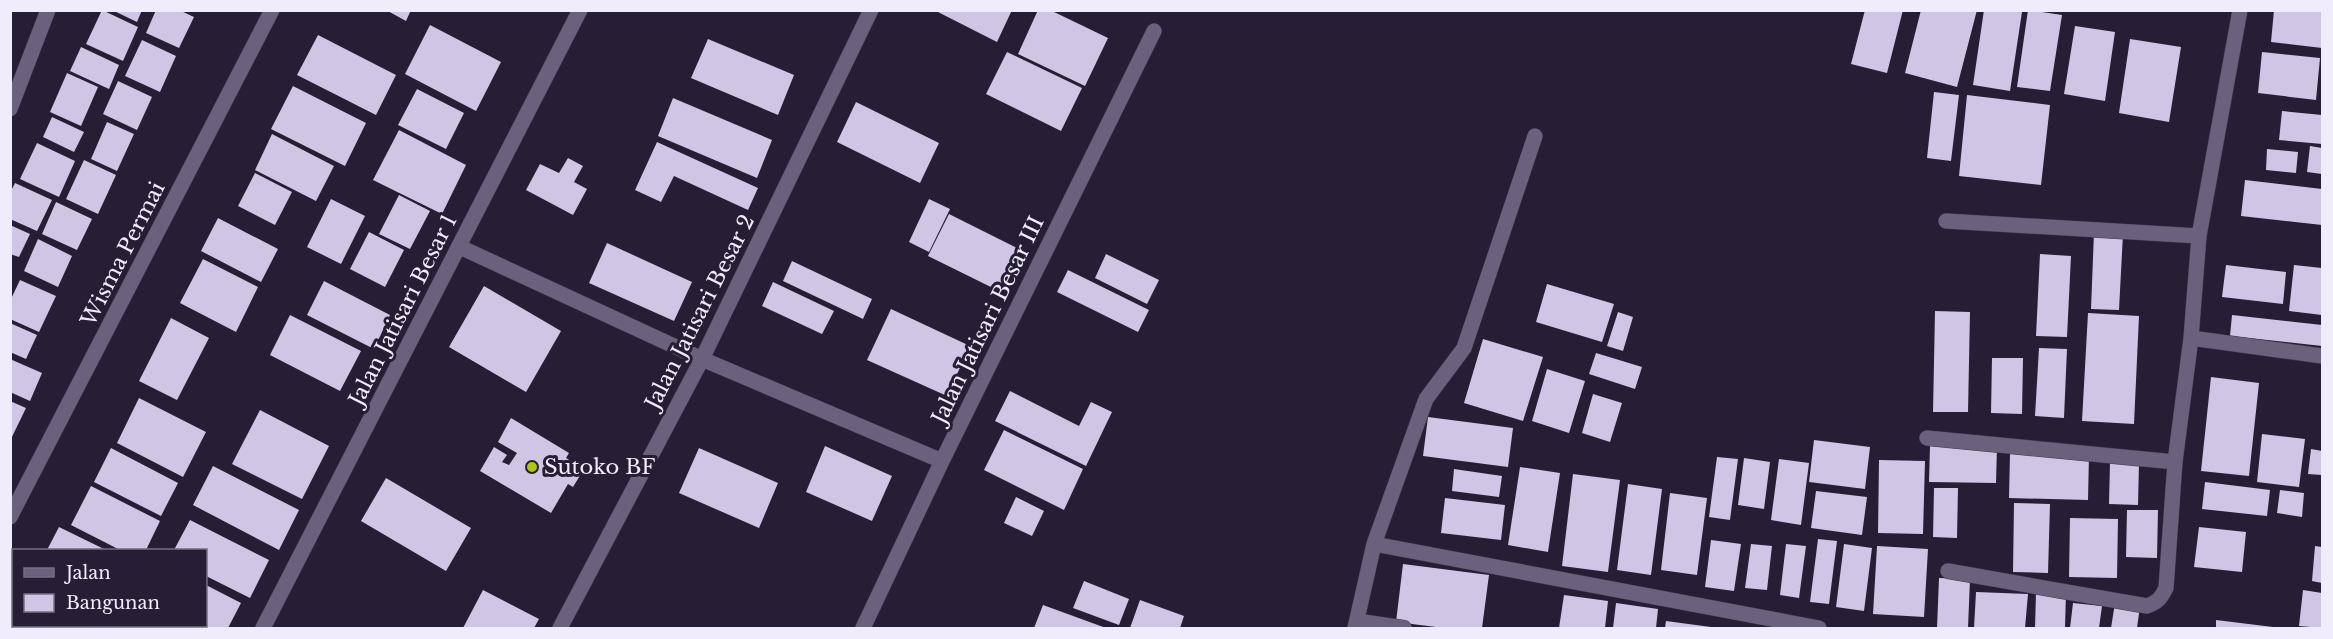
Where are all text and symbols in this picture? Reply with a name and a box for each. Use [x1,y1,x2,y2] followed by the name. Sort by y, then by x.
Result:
[75,178,171,331] street label: Wisma Permai
[342,210,462,413] street label: Jalan Jatisari Besar 1
[638,210,760,416] street label: Jalan Jatisari Besar 2
[925,212,1050,431] street label: Jalan Jatisari Besar III
[544,454,655,480] place label: Sutoko BF
[525,460,539,474] marker: Sutoko BF
[12,549,207,627] legend
[64,562,111,584] text: Jalan
[66,592,160,614] text: Bangunan

